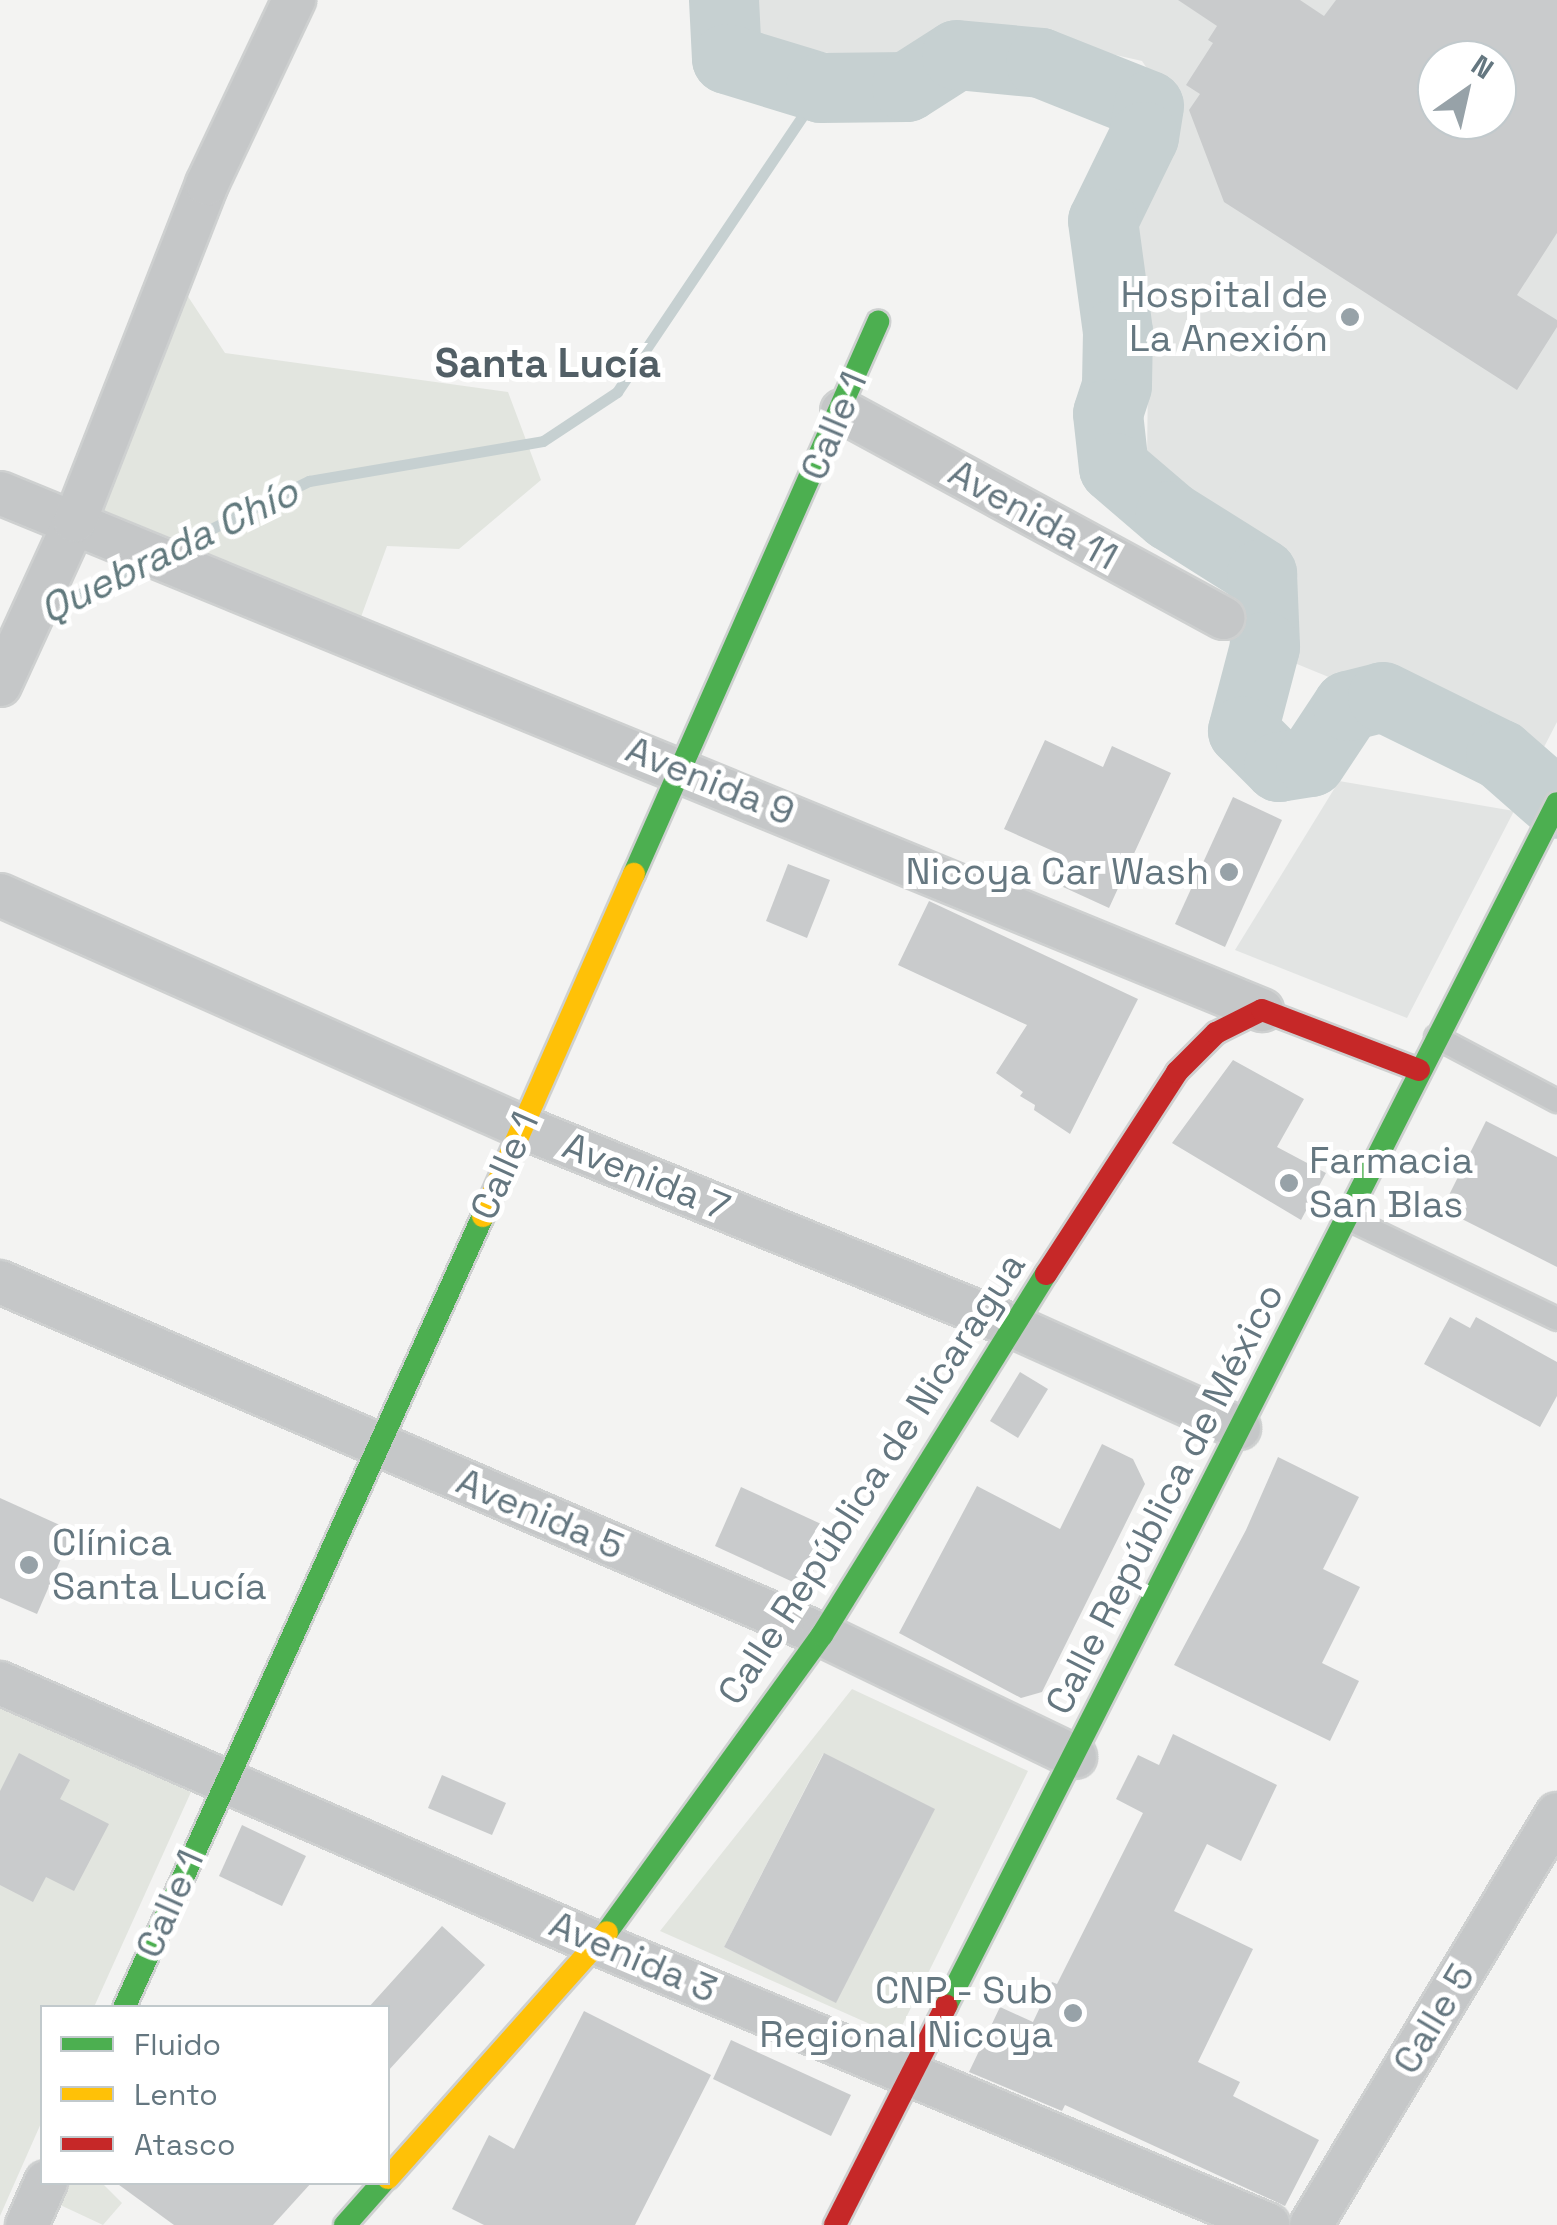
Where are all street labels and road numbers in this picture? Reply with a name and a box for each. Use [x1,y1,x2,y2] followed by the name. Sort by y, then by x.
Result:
[791,365,877,487] street label: Calle 1
[941,450,1125,580] street label: Avenida 11
[619,727,801,835] street label: Avenida 9
[461,1105,549,1227] street label: Calle 1
[556,1123,736,1231] street label: Avenida 7
[709,1245,1035,1713] street label: Calle República de Nicaragua
[1036,1276,1294,1722] street label: Calle República de México
[450,1458,630,1570] street label: Avenida 5
[126,1843,214,1965] street label: Calle 1
[543,1901,723,2013] street label: Avenida 3
[1384,1956,1484,2082] street label: Calle 5

